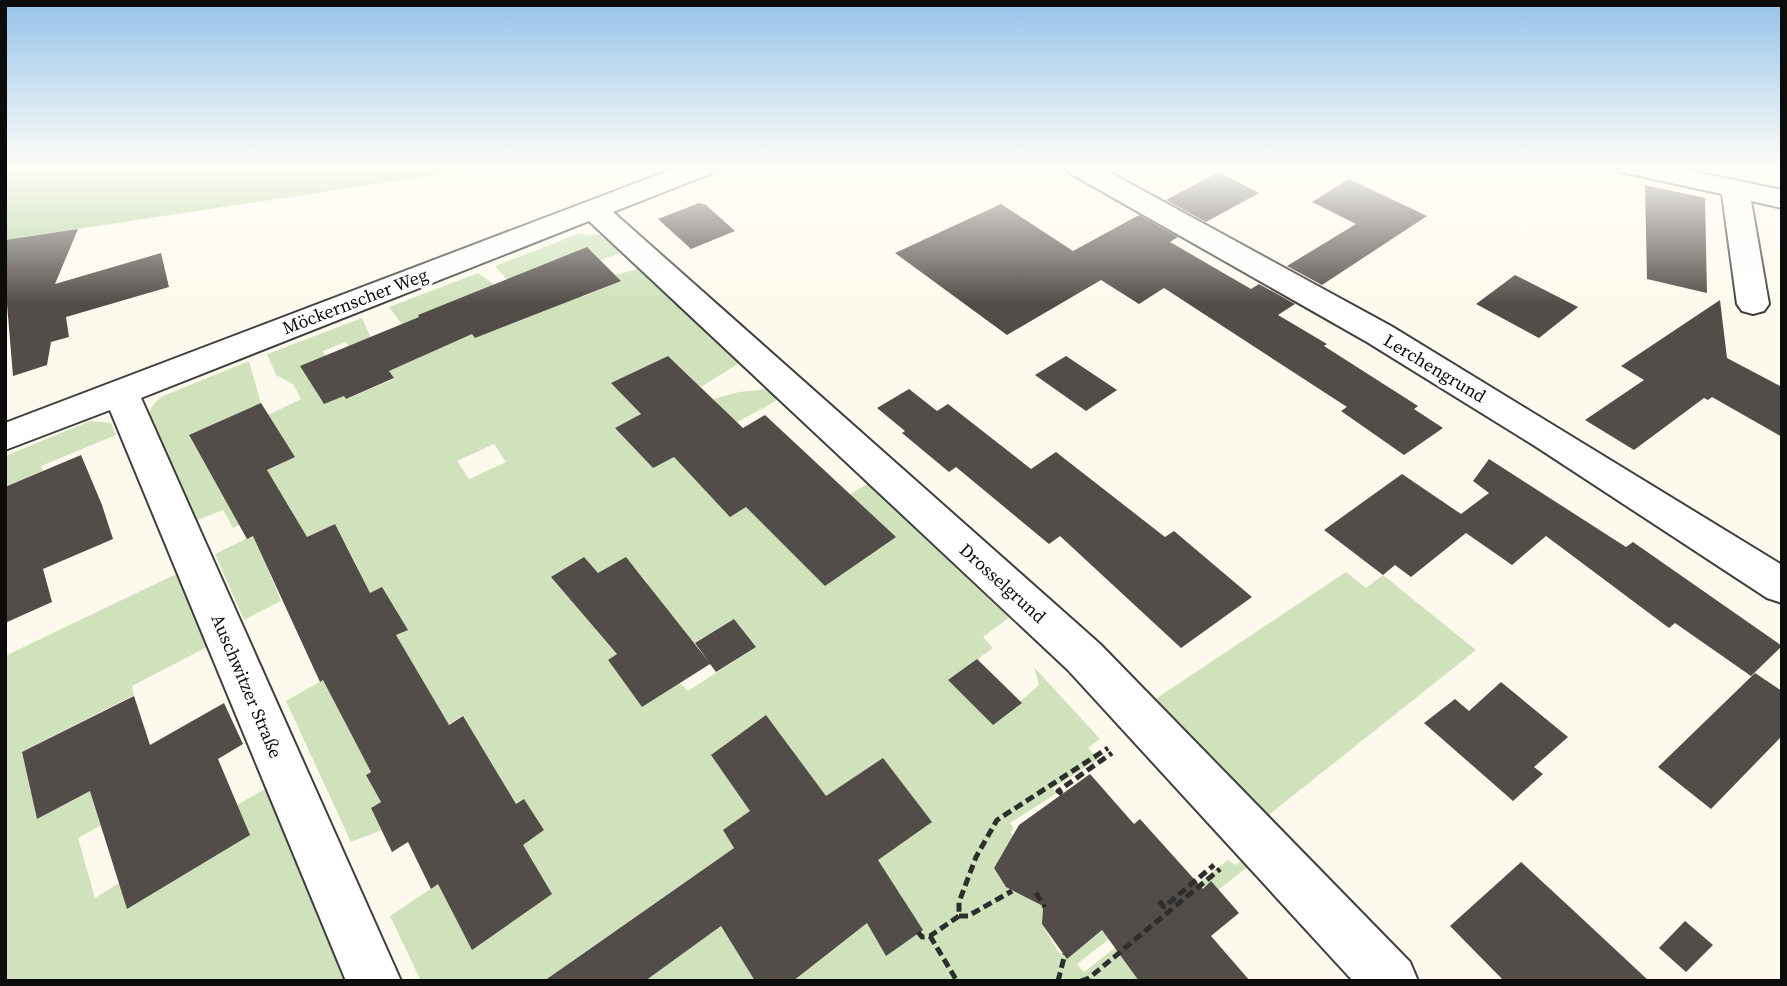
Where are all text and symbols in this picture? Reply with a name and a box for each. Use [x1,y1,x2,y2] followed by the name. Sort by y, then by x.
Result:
[279,262,431,340] street label: Möckernscher Weg
[1379,328,1491,408] street label: Lerchengrund
[954,537,1052,629] street label: Drosselgrund
[205,610,289,762] street label: Auschwitzer Straße

